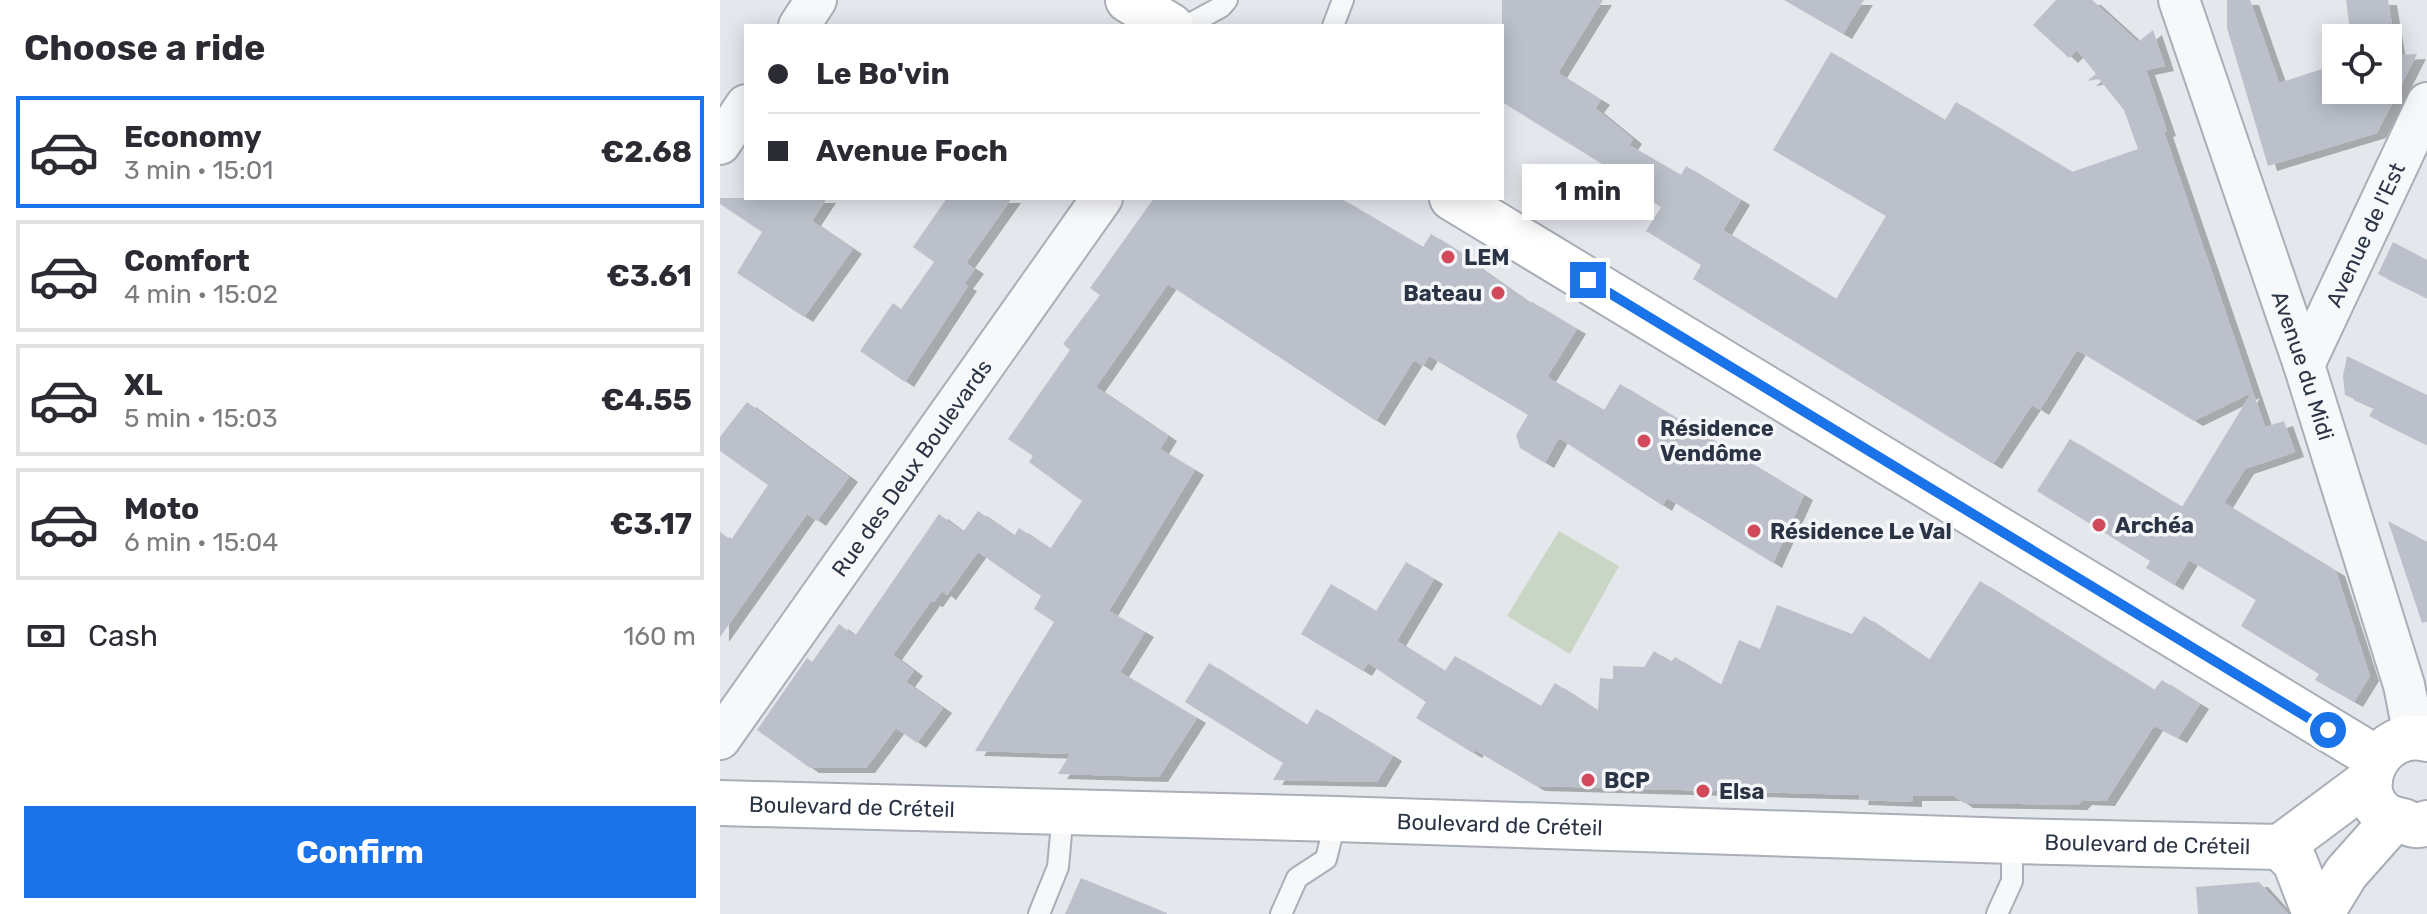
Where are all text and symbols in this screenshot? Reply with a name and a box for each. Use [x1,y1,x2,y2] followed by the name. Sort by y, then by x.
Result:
[2322,24,2402,104] map controls
[2322,24,2402,104] button: locate
[24,26,265,69] text: Choose a ride
[816,56,950,92] text: Le Bo'vin
[28,116,100,188] icon: car
[124,119,262,155] text: Economy
[816,133,1008,169] text: Avenue Foch
[601,134,692,170] text: €2.68
[124,155,273,186] text: 3 min · 15:01
[2320,158,2411,311] street label: Avenue de l'Est
[1522,164,1654,220] callout: 1 min
[1555,176,1621,207] text: 1 min
[28,240,100,312] icon: car
[124,243,250,279] text: Comfort
[1464,244,1509,271] place label: LEM
[1439,248,1457,266] marker: LEM
[607,258,692,294] text: €3.61
[1570,262,1606,298] route end
[124,279,278,310] text: 4 min · 15:02
[1403,280,1482,307] place label: Bateau
[1489,284,1507,302] marker: Bateau
[2266,287,2340,443] street label: Avenue du Midi
[826,354,997,582] street label: Rue des Deux Boulevards
[28,364,100,436] icon: car
[124,367,163,403] text: XL
[601,382,692,418] text: €4.55
[124,403,278,434] text: 5 min · 15:03
[1660,415,1774,467] place label: Résidence Vendôme
[1635,432,1653,450] marker: Résidence Vendôme
[28,488,100,560] icon: car
[124,491,199,527] text: Moto
[610,506,692,542] text: €3.17
[2115,512,2194,539] place label: Archéa
[2090,516,2108,534] marker: Archéa
[1770,518,1952,545] place label: Résidence Le Val
[1745,522,1763,540] marker: Résidence Le Val
[124,527,278,558] text: 6 min · 15:04
[24,614,68,658] icon: cash
[88,618,158,654] text: Cash
[623,621,696,652] text: 160 m
[2310,712,2346,748] route start
[1604,767,1650,794] place label: BCP
[1579,771,1597,789] marker: BCP
[1719,778,1765,805] place label: Elsa
[1694,782,1712,800] marker: Elsa
[749,790,955,823] street label: Boulevard de Créteil
[24,806,696,898] button: Confirm
[1396,807,1603,841] street label: Boulevard de Créteil
[2044,828,2251,860] street label: Boulevard de Créteil

